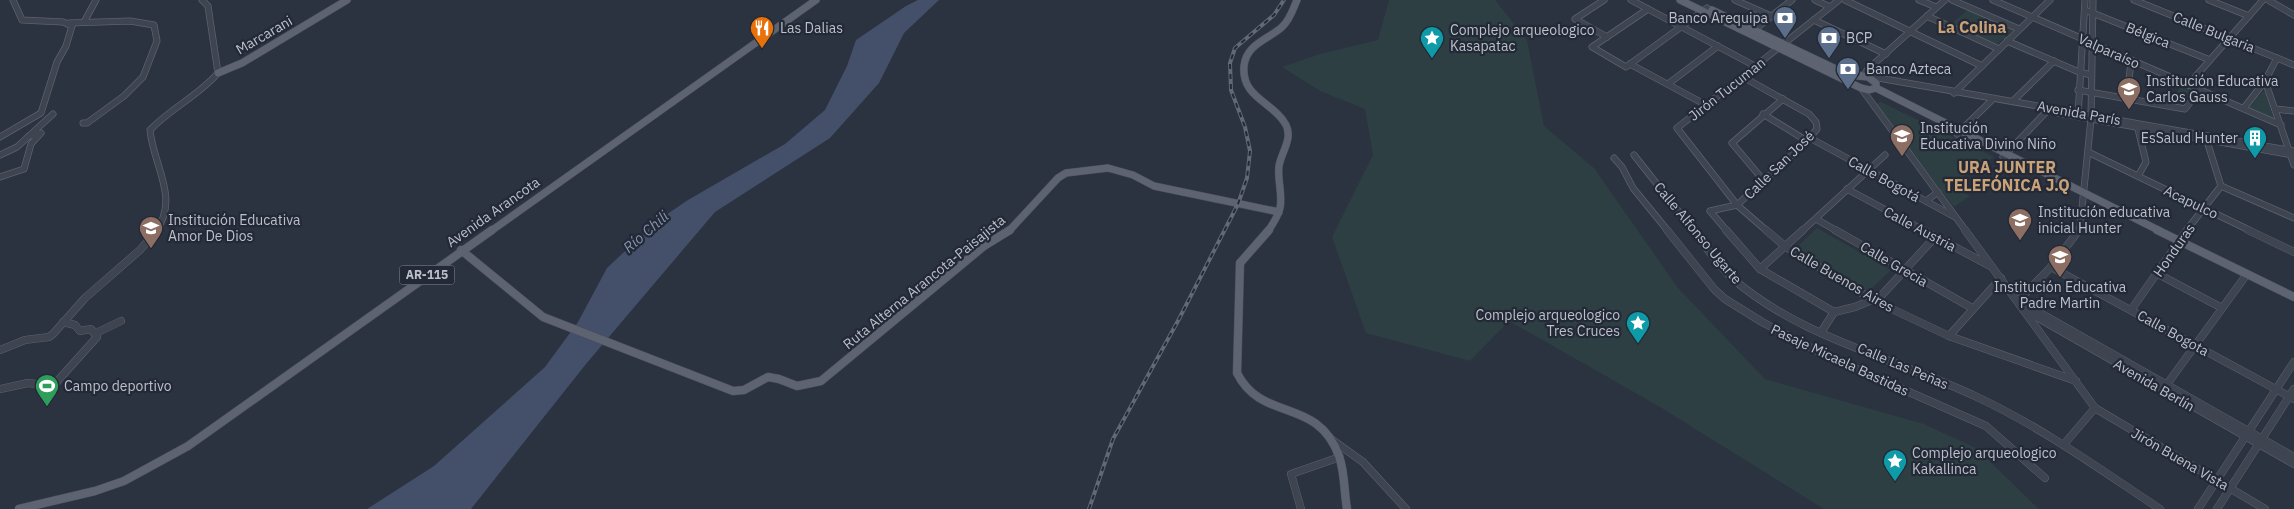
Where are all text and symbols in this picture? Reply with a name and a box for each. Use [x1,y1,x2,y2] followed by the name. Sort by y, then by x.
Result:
[1772,5,1798,39] bank icon: Banco Arequipa
[2170,7,2258,57] street label: Calle Bulgaria
[1668,9,1769,27] place label: Banco Arequipa
[232,12,296,58] street label: Marcarani
[749,15,775,49] restaurant icon: Las Dalias
[1938,17,2006,37] district label: La Colina
[2123,18,2173,52] street label: Bélgica
[780,19,843,37] place label: Las Dalias
[1450,21,1595,55] place label: Complejo arqueologico Kasapatac
[1419,25,1445,59] place icon: Complejo arqueologico Kasapatac
[1816,25,1842,59] bank icon: BCP
[1846,29,1872,47] place label: BCP
[2075,29,2143,73] street label: Valparaíso
[1685,53,1769,125] street label: Jirón Tucuman
[1835,56,1861,90] bank icon: Banco Azteca
[1866,60,1952,78] place label: Banco Azteca
[2146,72,2279,106] place label: Institución Educativa Carlos Gauss
[2116,76,2142,110] school or university icon: Institución Educativa Carlos Gauss
[2036,97,2122,129] street label: Avenida París
[1920,119,2056,153] place label: Institución Educativa Divino Niño
[1889,123,1915,157] school or university icon: Institución Educativa Divino Niño
[2242,125,2268,159] building icon: EsSalud Hunter
[1740,127,1818,203] street label: Calle San José
[2141,129,2238,147] place label: EsSalud Hunter
[1845,152,1923,206] street label: Calle Bogotá
[1944,157,2070,195] district label: URA JUNTER TELEFÓNICA J.Q
[443,173,544,251] street label: Avenida Arancota
[1650,178,1746,288] street label: Calle Alfonso Ugarte
[2161,181,2221,223] street label: Acapulco
[1881,202,1960,256] street label: Calle Austria
[2038,203,2171,237] place label: Institución educativa inicial Hunter
[619,207,673,257] water label: Río Chili
[2007,207,2033,241] school or university icon: Institución educativa inicial Hunter
[168,211,301,245] place label: Institución Educativa Amor De Dios
[839,211,1009,353] street label: Ruta Alterna Arancota-Paisajista
[138,215,164,249] school or university icon: Institución Educativa Amor De Dios
[2149,220,2199,280] street label: Honduras
[1857,237,1932,291] street label: Calle Grecia
[1787,242,1898,316] street label: Calle Buenos Aires
[2047,244,2073,278] school or university icon: Institución Educativa Padre Martin
[400,266,454,284] road number: AR-115
[1994,278,2127,312] place label: Institución Educativa Padre Martin
[1476,306,1620,340] place label: Complejo arqueologico Tres Cruces
[2134,306,2212,360] street label: Calle Bogota
[1625,310,1651,344] place icon: Complejo arqueologico Tres Cruces
[1768,320,1912,400] street label: Pasaje Micaela Bastidas
[1855,339,1952,393] street label: Calle Las Peñas
[2110,355,2198,415] street label: Avenida Berlín
[34,373,60,407] sports icon: Campo deportivo
[64,377,172,395] place label: Campo deportivo
[2128,424,2232,494] street label: Jirón Buena Vista
[1912,444,2057,478] place label: Complejo arqueologico Kakallinca
[1882,448,1908,482] place icon: Complejo arqueologico Kakallinca

